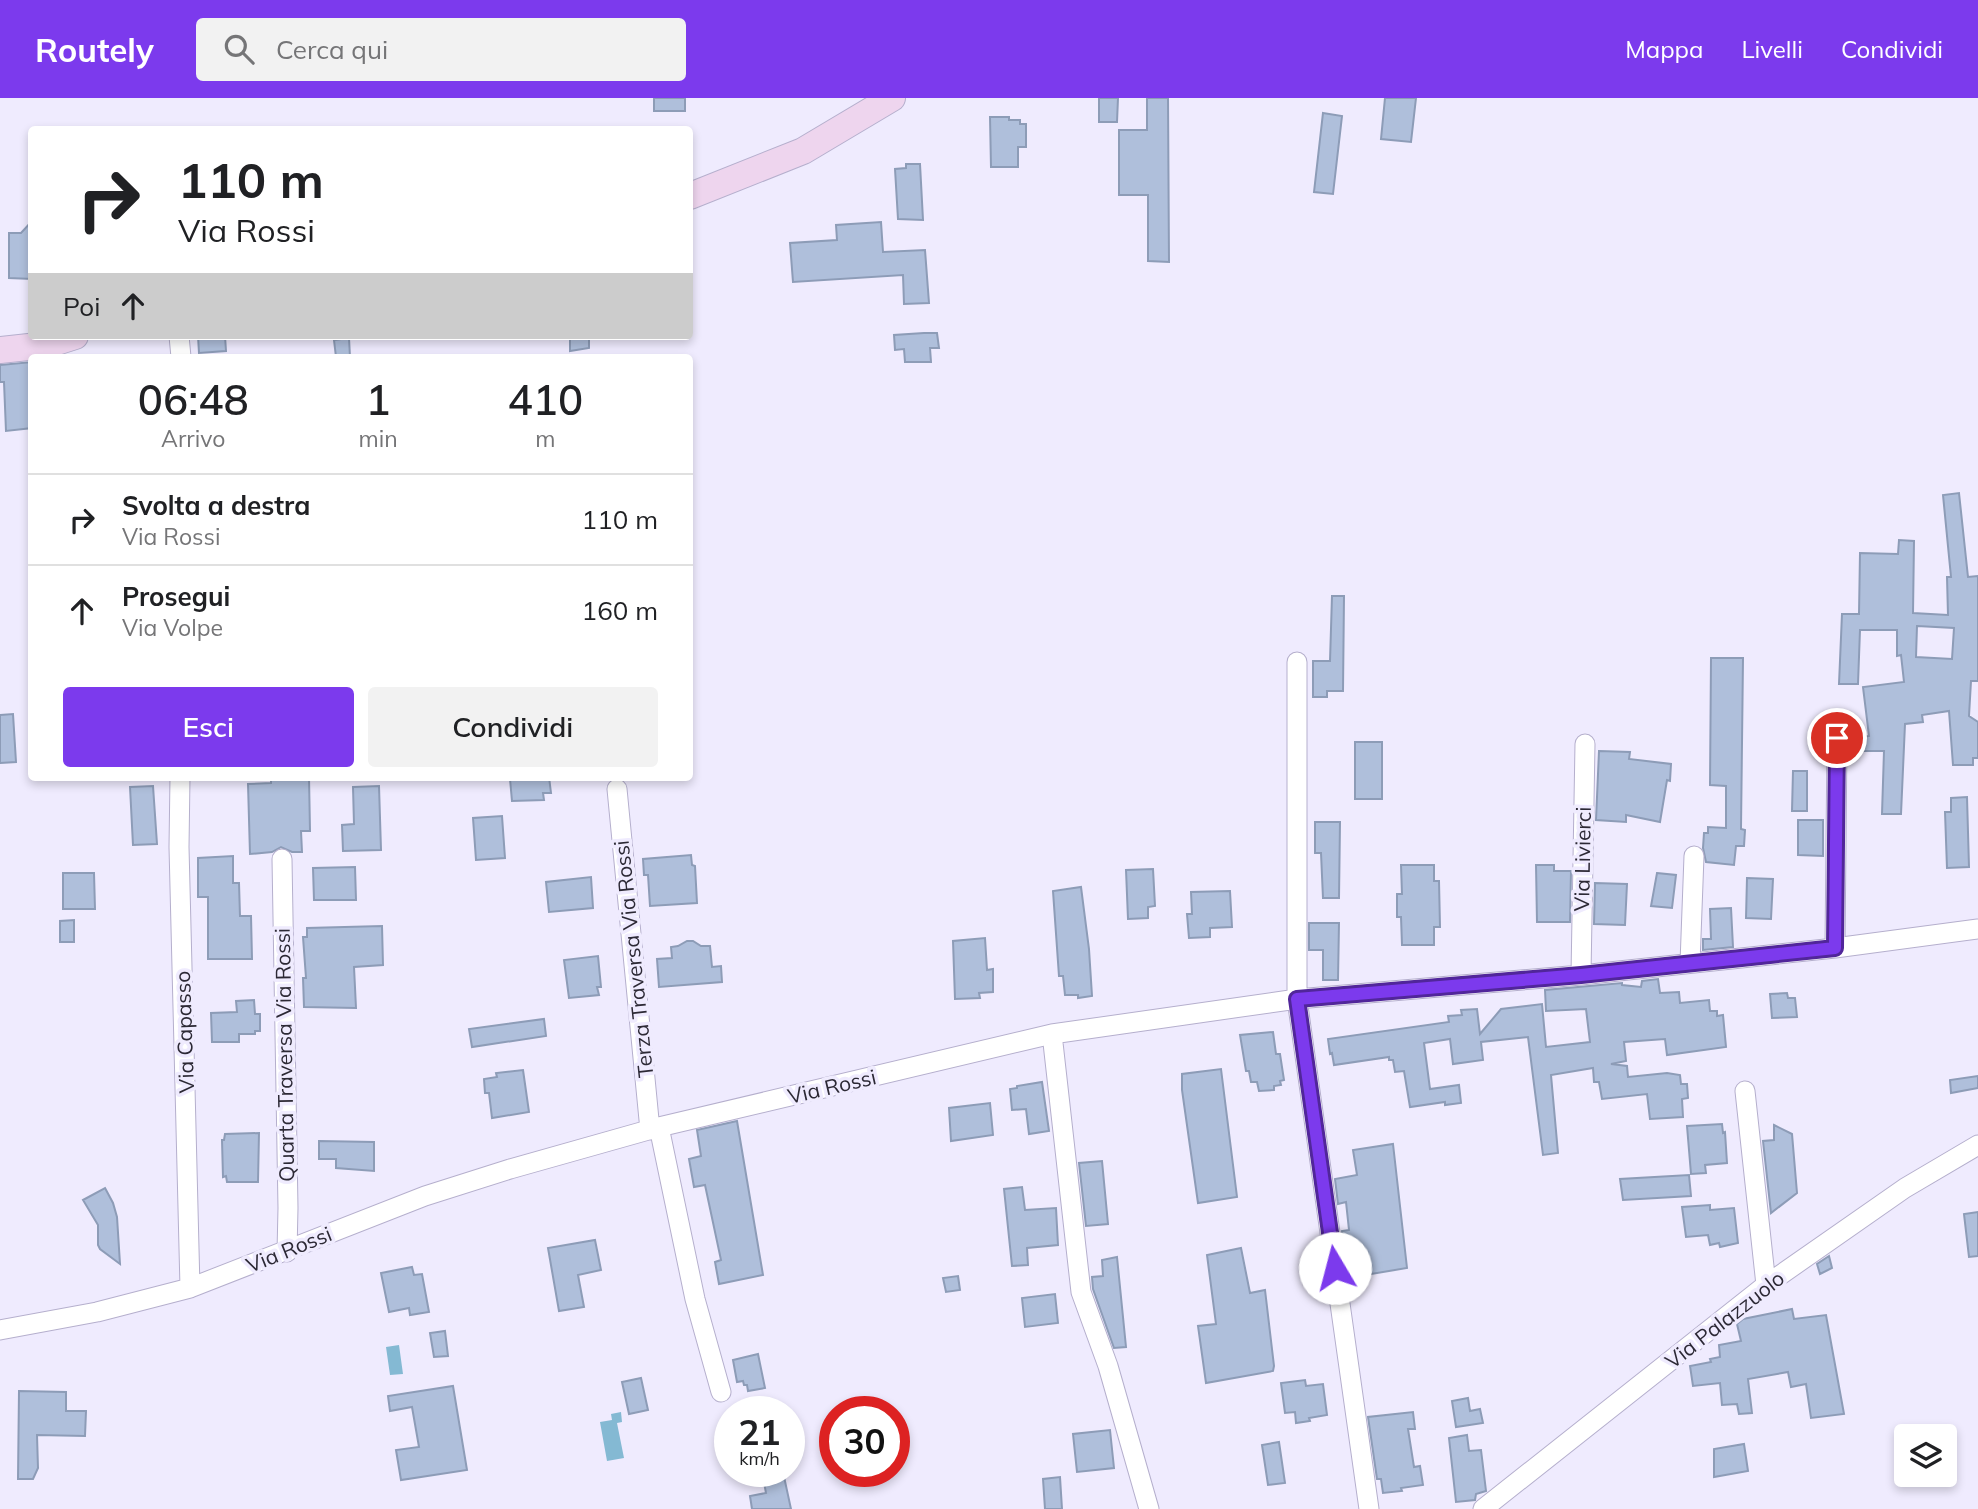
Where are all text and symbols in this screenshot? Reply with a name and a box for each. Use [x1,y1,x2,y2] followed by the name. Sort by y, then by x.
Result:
[196,18,686,81] search box
[35,29,154,70] text: Routely
[220,30,258,68] icon: search
[276,33,388,66] text: Cerca qui
[1625,34,1703,64] text: Mappa
[1741,34,1803,64] text: Livelli
[1841,34,1943,64] text: Condividi
[178,149,324,210] text: 110 m
[63,154,154,245] icon: right
[178,210,315,250] text: Via Rossi
[114,287,152,325] icon: ahead
[63,290,100,323] text: Poi
[138,373,249,426] text: 06:48
[365,373,391,426] text: 1
[508,373,583,426] text: 410
[161,424,225,453] text: Arrivo
[358,424,398,453] text: min
[535,424,555,453] text: m
[122,489,310,522] text: Svolta a destra
[63,501,101,539] icon: right
[582,503,658,536] text: 110 m
[122,522,220,551] text: Via Rossi
[122,580,230,613] text: Prosegui
[63,592,101,630] icon: ahead
[582,594,658,627] text: 160 m
[122,613,223,642] text: Via Volpe
[63,687,354,767] button: Esci
[368,687,658,767] button: Condividi
[1807,708,1867,768] pin
[1818,719,1856,757] icon: arrive
[1568,806,1596,912] street label: Via Livierci
[608,839,658,1079] street label: Terza Traversa Via Rossi
[269,928,299,1182] street label: Quarta Traversa Via Rossi
[169,970,199,1094] street label: Via Capasso
[785,1063,878,1109] street label: Via Rossi
[242,1220,335,1278] street label: Via Rossi
[1298,1231,1372,1305] position arrow
[1660,1265,1789,1374] street label: Via Palazzuolo
[819,1396,910,1487] speed limit sign: 30
[738,1410,781,1454] text: 21
[1894,1424,1957,1487] map controls
[1894,1424,1957,1487] button: layers
[739,1447,780,1470] text: km/h

